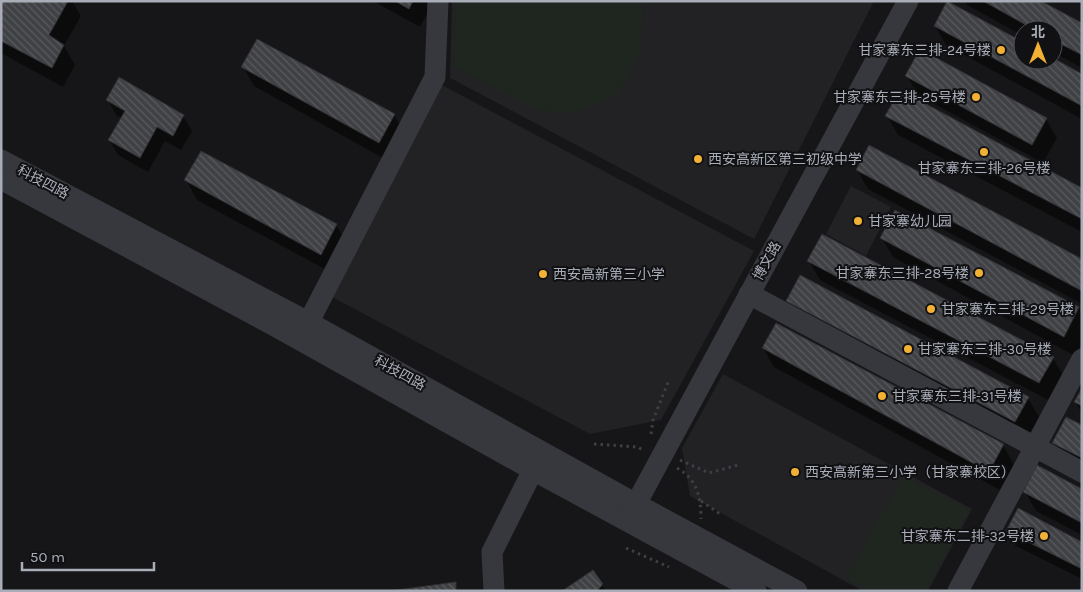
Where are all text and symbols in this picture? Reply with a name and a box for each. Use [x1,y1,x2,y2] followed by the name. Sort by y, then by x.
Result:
[1013,20,1063,70] north arrow
[1031,24,1045,41] text: 北
[858,42,991,59] place label: 甘家寨东三排-24号楼
[995,44,1007,56] marker: 甘家寨东三排-24号楼
[833,89,966,106] place label: 甘家寨东三排-25号楼
[970,91,982,103] marker: 甘家寨东三排-25号楼
[978,146,990,158] marker: 甘家寨东三排-26号楼
[708,151,862,168] place label: 西安高新区第三初级中学
[692,153,704,165] marker: 西安高新区第三初级中学
[918,160,1051,177] place label: 甘家寨东三排-26号楼
[14,161,72,203] street label: 科技四路
[868,213,952,230] place label: 甘家寨幼儿园
[852,215,864,227] marker: 甘家寨幼儿园
[749,239,785,283] street label: 博文路
[835,265,969,282] place label: 甘家寨东三排-28号楼
[553,266,665,283] place label: 西安高新第三小学
[973,267,985,279] marker: 甘家寨东三排-28号楼
[537,268,549,280] marker: 西安高新第三小学
[941,301,1074,318] place label: 甘家寨东三排-29号楼
[925,303,937,315] marker: 甘家寨东三排-29号楼
[918,341,1051,358] place label: 甘家寨东三排-30号楼
[902,343,914,355] marker: 甘家寨东三排-30号楼
[371,352,429,394] street label: 科技四路
[892,388,1022,405] place label: 甘家寨东三排-31号楼
[876,390,888,402] marker: 甘家寨东三排-31号楼
[805,464,1015,481] place label: 西安高新第三小学（甘家寨校区）
[789,466,801,478] marker: 西安高新第三小学（甘家寨校区）
[901,528,1034,545] place label: 甘家寨东二排-32号楼
[1038,530,1050,542] marker: 甘家寨东二排-32号楼
[22,540,155,572] scale bar
[30,548,65,566] text: 50 m

